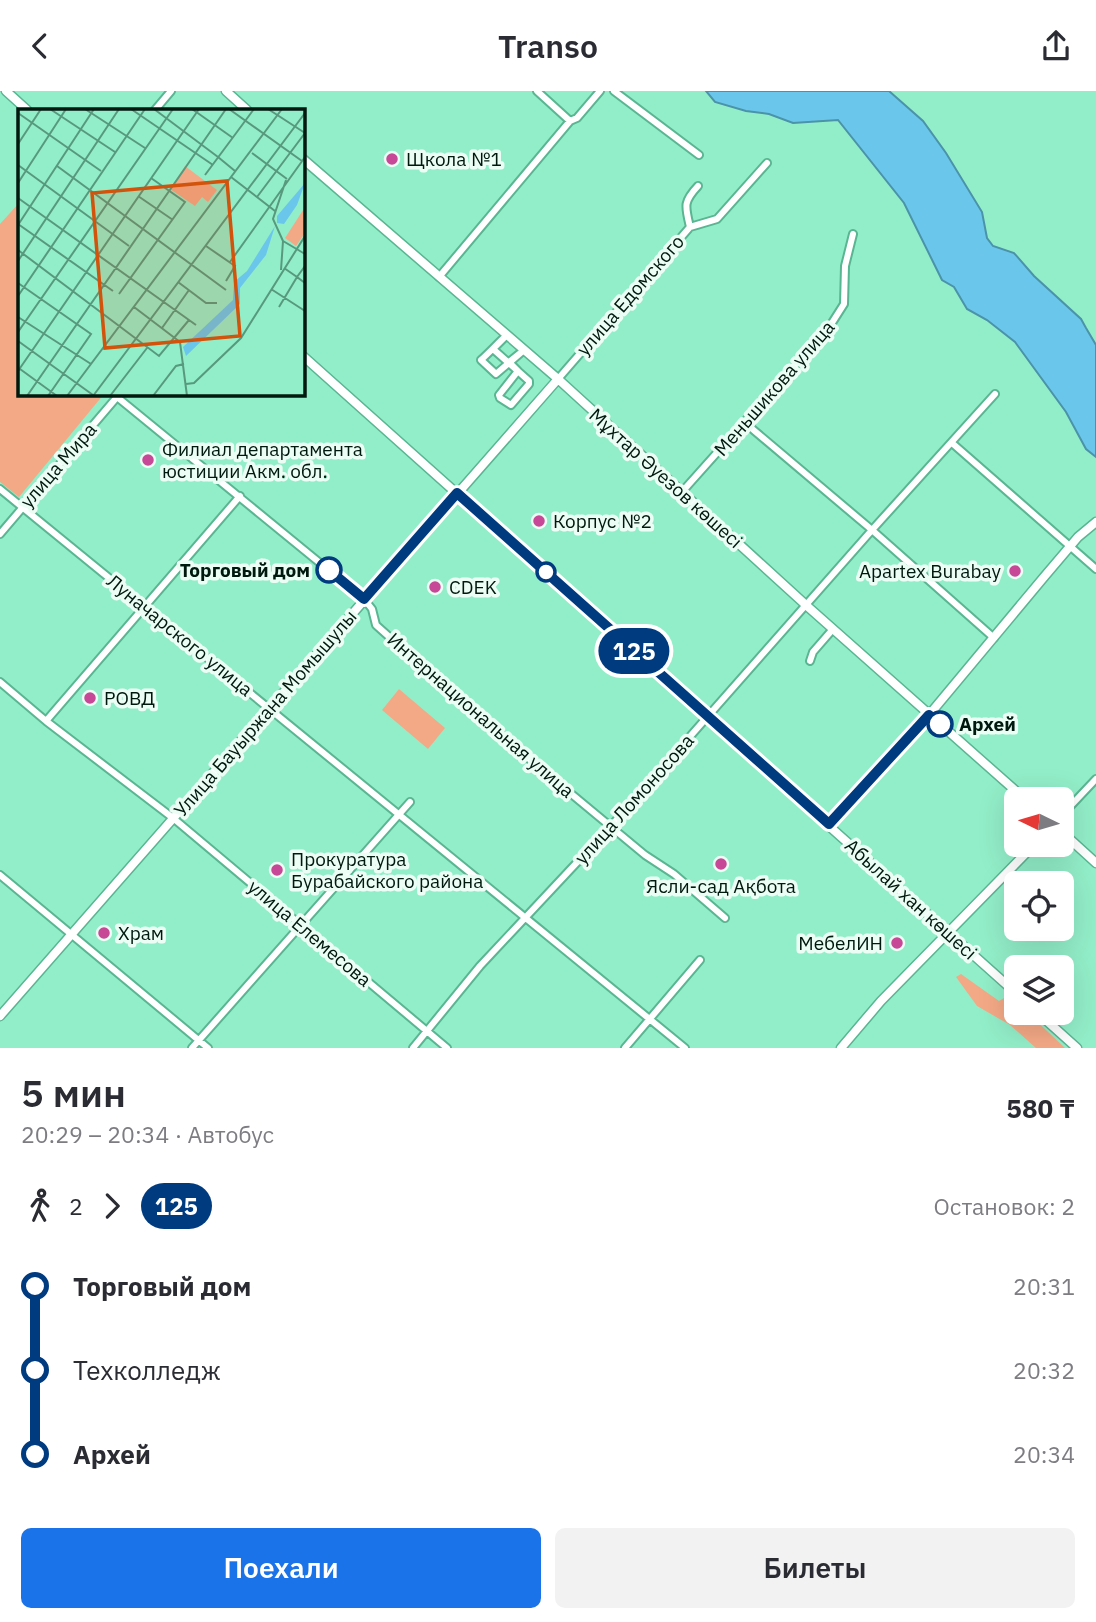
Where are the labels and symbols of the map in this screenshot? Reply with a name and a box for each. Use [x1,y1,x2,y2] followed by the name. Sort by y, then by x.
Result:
[18,109,304,395] inset map
[406,147,502,171] place label: Щкола №1
[384,151,400,167] marker: Щкола №1
[571,230,689,360] street label: улица Едомского
[709,315,839,461] street label: Меньшикова улица
[584,403,748,553] street label: Мұхтар Әуезов көшесі
[15,418,101,512] street label: улица Мира
[162,437,363,483] place label: Филиал департамента юстиции Акм. обл.
[140,452,156,468] marker: Филиал департамента юстиции Акм. обл.
[553,509,652,533] place label: Корпус №2
[531,513,547,529] marker: Корпус №2
[316,557,342,583] marker: Торговый дом
[180,558,310,582] place label: Торговый дом
[859,559,1002,583] place label: Apartex Burabay
[536,562,556,582] unlabelled marker
[1007,563,1023,579] marker: Apartex Burabay
[102,569,258,701] street label: Луначарского улица
[449,575,497,599] place label: CDEK
[427,579,443,595] marker: CDEK
[169,605,361,821] street label: Улица Бауыржана Момышулы
[383,627,579,803] street label: Интернациональная улица
[594,628,674,674] line badge: 125
[104,686,155,710] place label: РОВД
[82,690,98,706] marker: РОВД
[927,711,953,737] marker: Архей
[959,712,1016,736] place label: Архей
[569,729,699,869] street label: улица Ломоносова
[1004,787,1074,857] north arrow
[840,833,982,965] street label: Абылай хан көшесі
[291,847,483,893] place label: Прокуратура Бурабайского района
[713,856,729,872] marker: Ясли-сад Ақбота
[269,862,285,878] marker: Прокуратура Бурабайского района
[243,874,377,992] street label: улица Елемесова
[646,874,796,898] place label: Ясли-сад Ақбота
[118,921,164,945] place label: Храм
[96,925,112,941] marker: Храм
[798,931,883,955] place label: МебелИН
[889,935,905,951] marker: МебелИН

